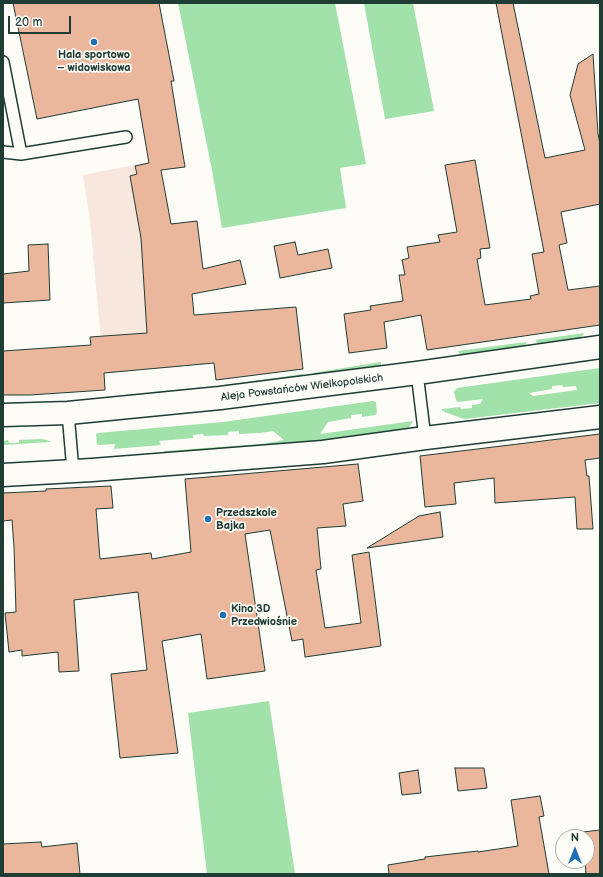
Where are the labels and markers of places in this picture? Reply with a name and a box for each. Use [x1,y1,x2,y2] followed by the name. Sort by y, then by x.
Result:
[89,37,99,47] marker: Hala sportowo – widowiskowa
[57,48,131,74] place label: Hala sportowo – widowiskowa
[216,506,277,532] place label: Przedszkole Bajka
[203,514,213,524] marker: Przedszkole Bajka
[231,602,297,628] place label: Kino 3D Przedwiośnie
[218,610,228,620] marker: Kino 3D Przedwiośnie

